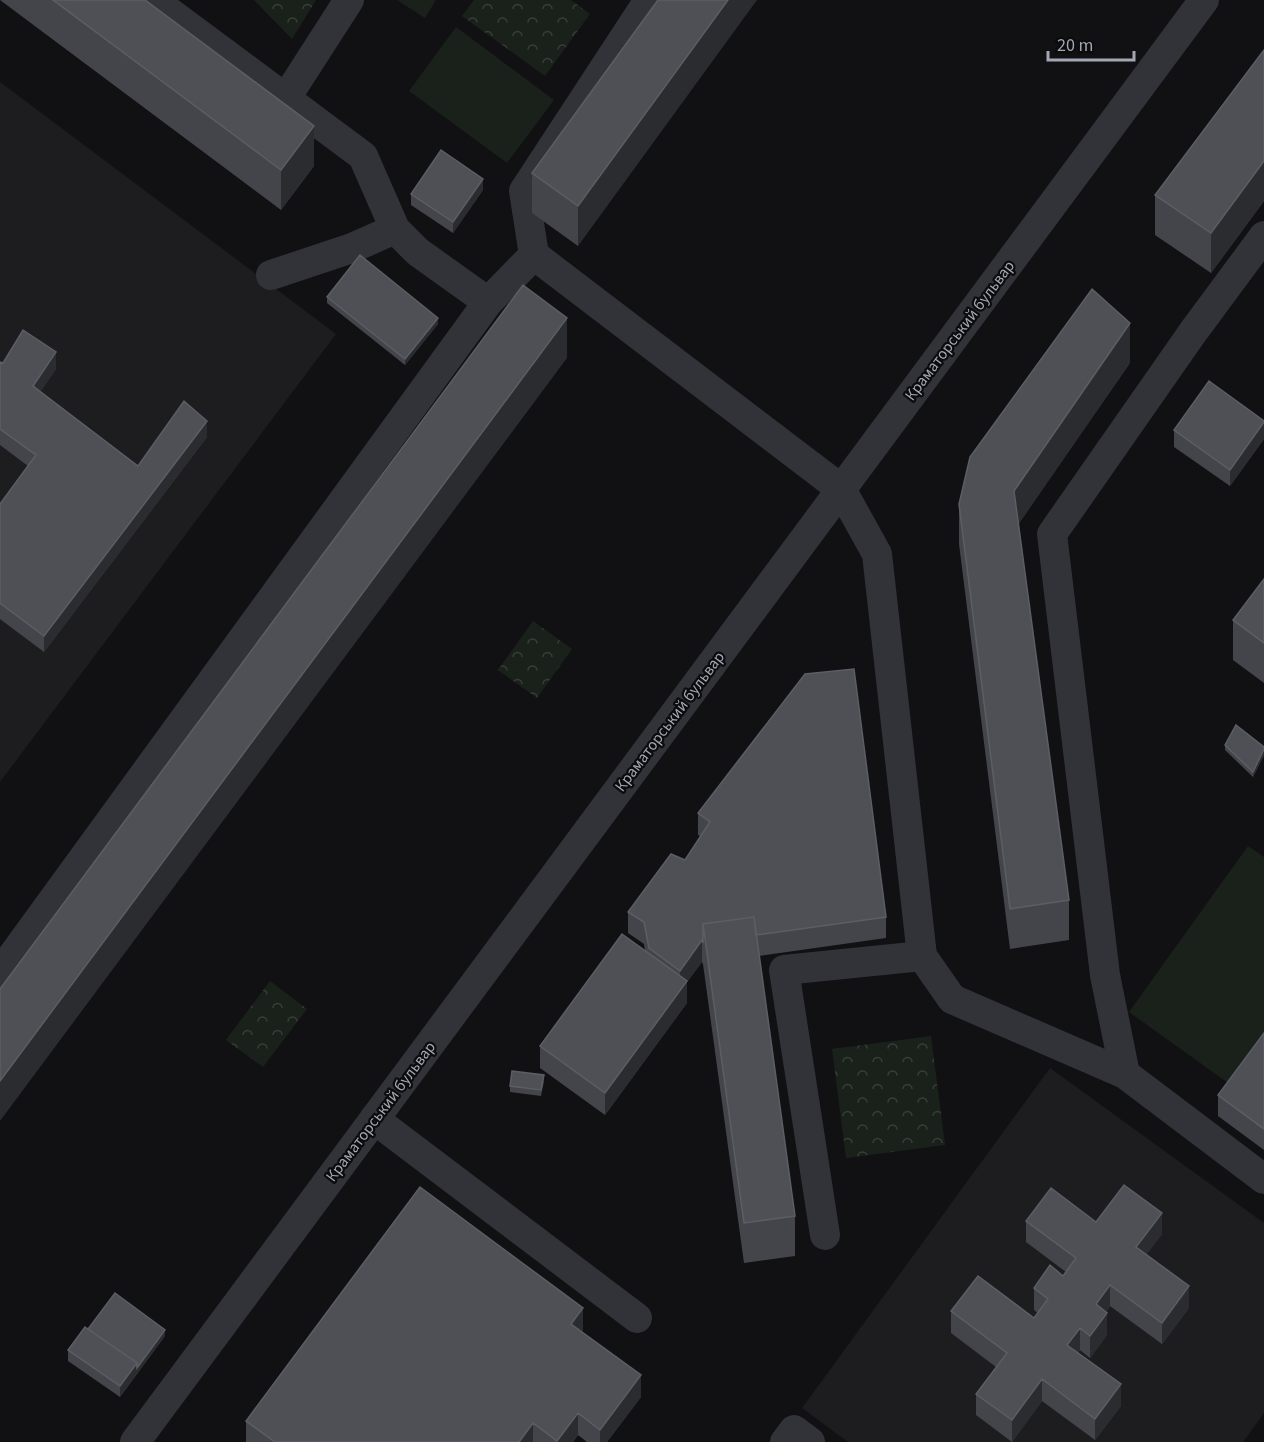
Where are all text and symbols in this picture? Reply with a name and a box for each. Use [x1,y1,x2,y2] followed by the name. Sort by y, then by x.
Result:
[1048,24,1134,62] scale bar
[1057,33,1093,58] text: 20 m
[900,256,1020,405] street label: Краматорський бульвар
[610,647,730,796] street label: Краматорський бульвар
[321,1037,441,1186] street label: Краматорський бульвар

